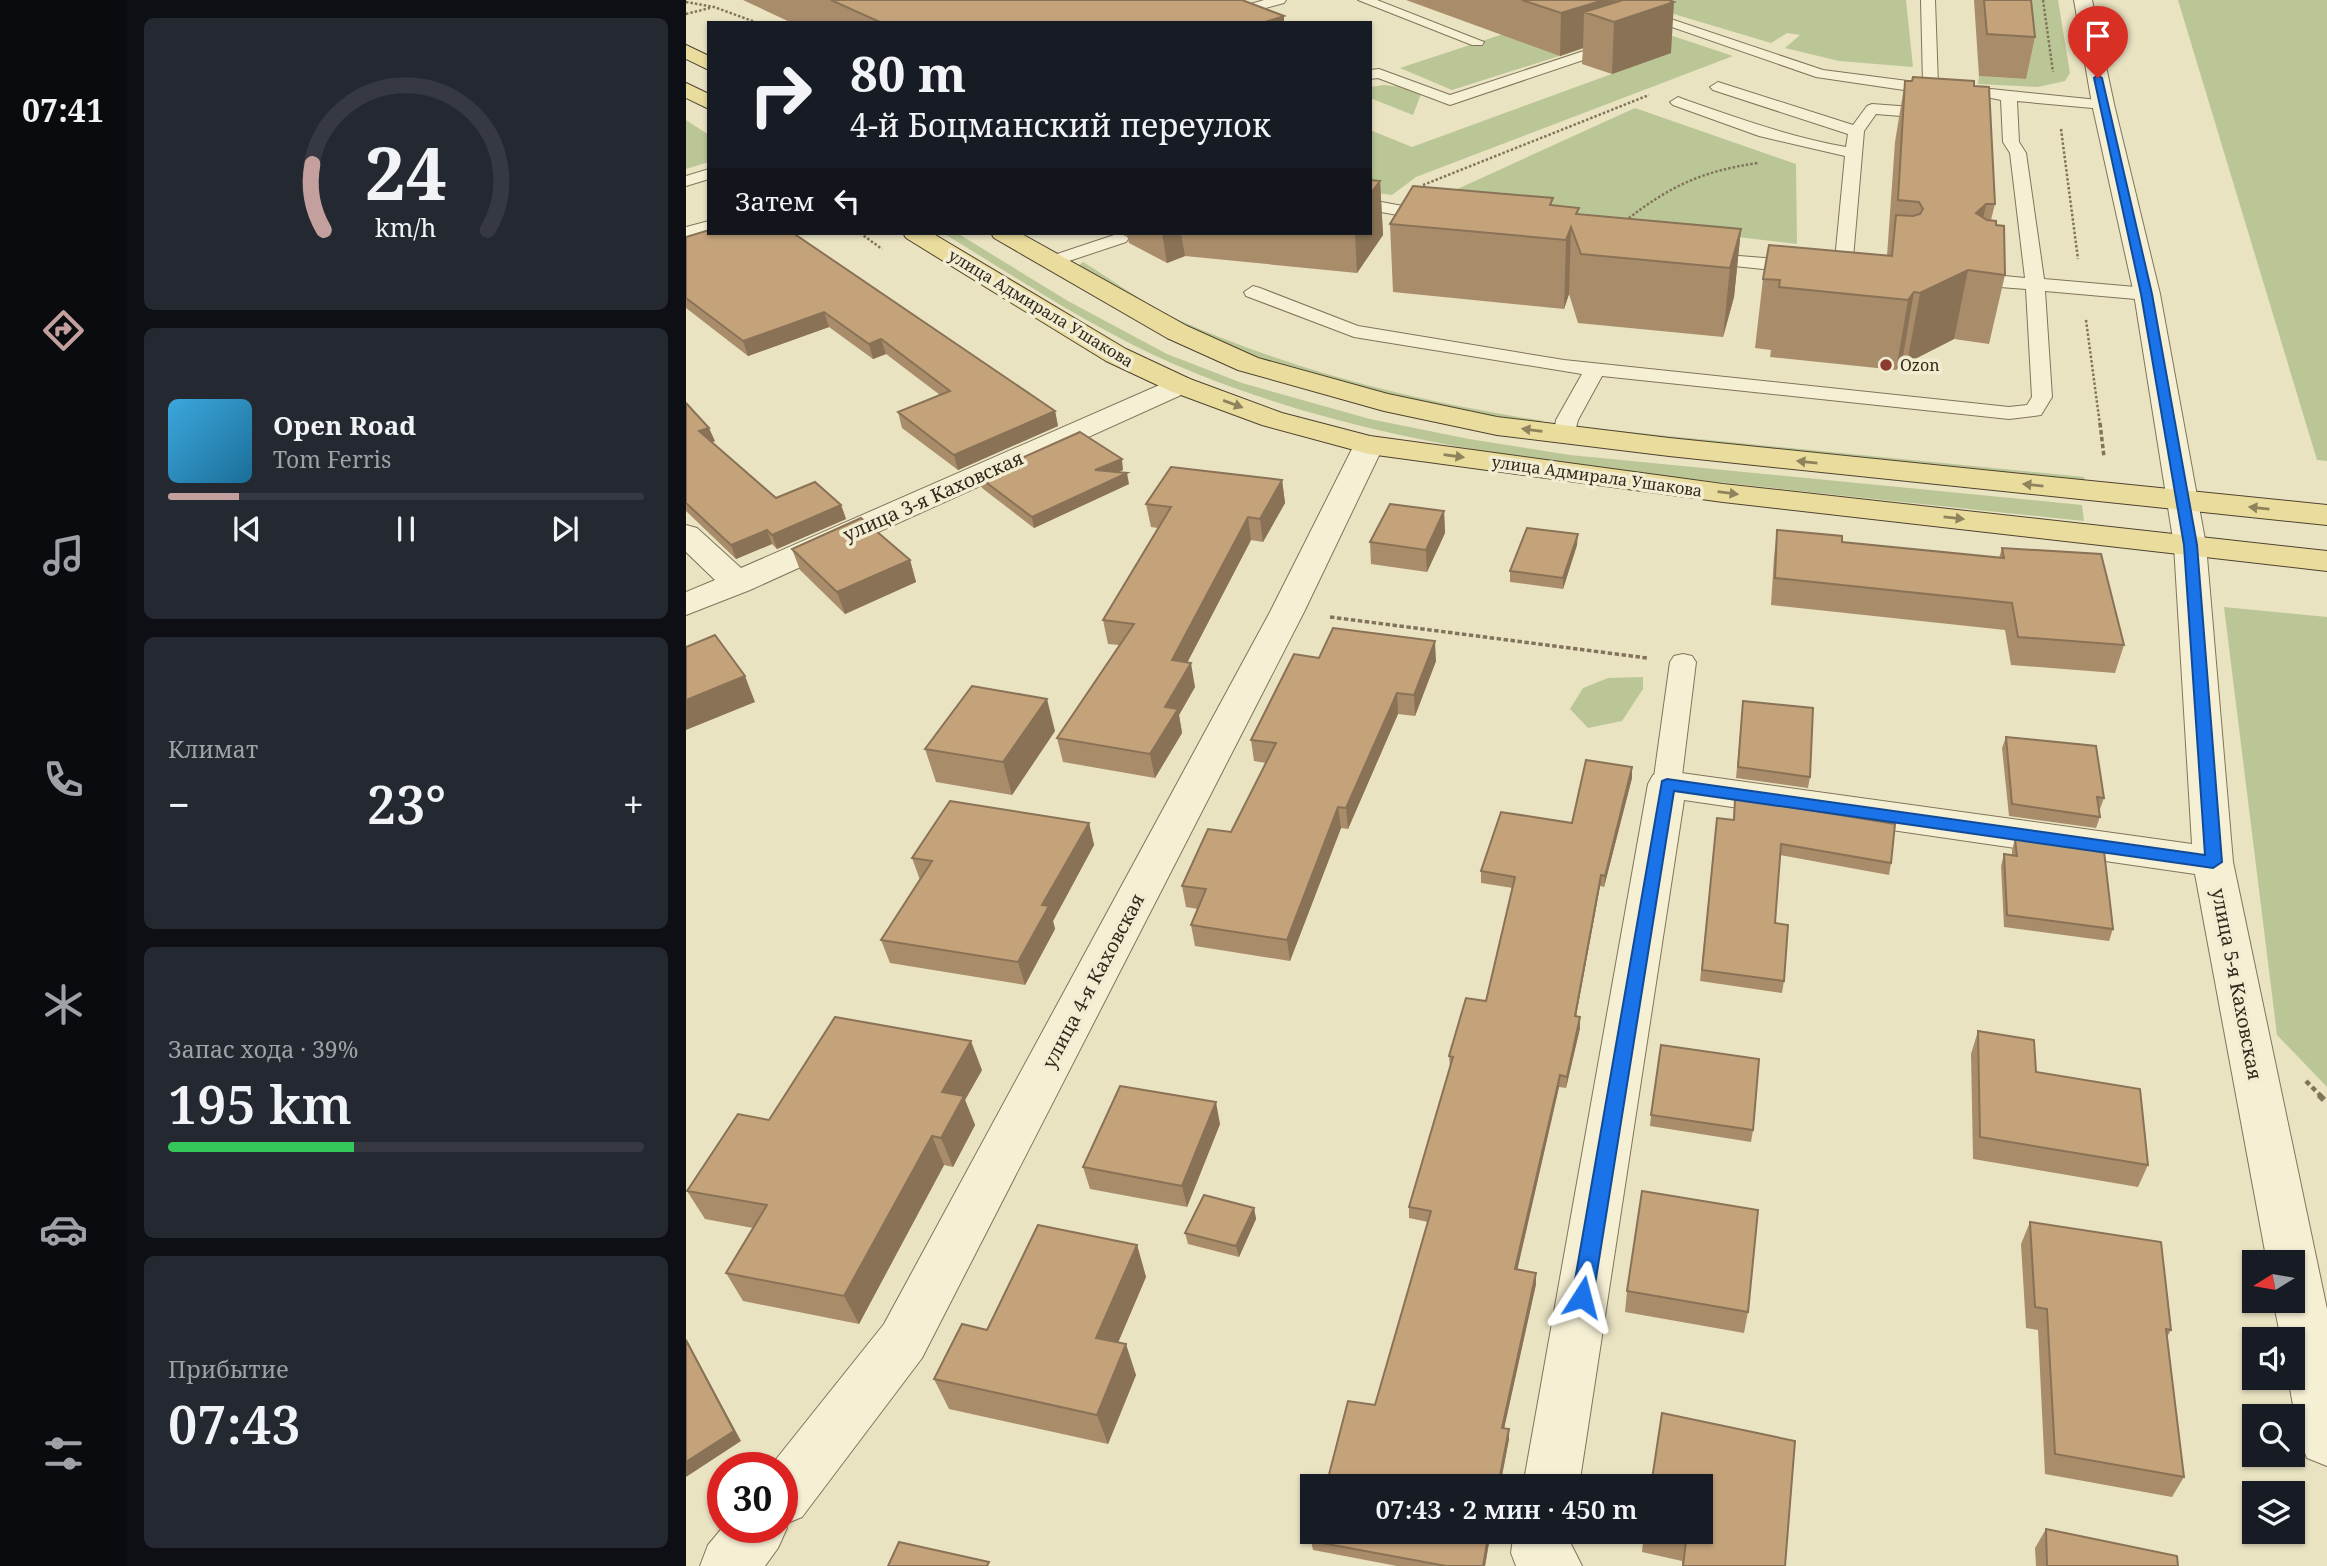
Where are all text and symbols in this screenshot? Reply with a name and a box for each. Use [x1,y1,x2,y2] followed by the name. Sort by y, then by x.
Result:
[2068,6,2128,78] pin
[2079,17,2117,55] icon: arrive
[850,40,966,106] text: 80 m
[735,49,826,140] icon: right
[22,88,104,131] text: 07:41
[850,103,1271,146] text: 4-й Боцманский переулок
[365,122,447,221] text: 24
[828,182,866,220] icon: left
[735,183,814,219] text: Затем
[375,210,437,244] text: km/h
[944,244,1138,372] street label: улица Адмирала Ушакова
[39,306,88,355] icon: directions
[1900,354,1940,376] place label: Ozon
[1878,357,1894,373] marker: Ozon
[1223,399,1244,410] one-way arrow
[273,407,416,443] text: Open Road
[1521,424,1543,435] one-way arrow
[273,443,391,475] text: Tom Ferris
[839,444,1027,547] street label: улица 3-я Каховская
[1490,450,1704,502] street label: улица Адмирала Ушакова
[1443,451,1465,462] one-way arrow
[1795,456,1817,467] one-way arrow
[2022,480,2044,491] one-way arrow
[1717,488,1739,499] one-way arrow
[2248,502,2270,513] one-way arrow
[228,510,266,548] icon: previous
[387,510,425,548] icon: pause
[546,510,584,548] icon: next
[1943,513,1965,524] one-way arrow
[39,531,88,580] icon: music
[168,733,258,765] text: Климат
[39,755,88,804] icon: phone
[367,768,446,839] text: 23°
[168,778,190,830] text: −
[623,778,644,830] text: +
[2206,886,2268,1082] street label: улица 5-я Каховская
[1036,889,1150,1073] street label: улица 4-я Каховская
[39,980,88,1029] icon: climate
[168,1033,358,1065] text: Запас хода · 39%
[168,1068,352,1139] text: 195 km
[39,1205,88,1254] icon: car
[2242,1250,2305,1312] north arrow
[2242,1250,2305,1544] map controls
[1545,1260,1619,1334] position arrow
[2242,1327,2305,1390] button: sound
[168,1353,289,1385] text: Прибытие
[168,1388,301,1459] text: 07:43
[2242,1404,2305,1467] button: search
[39,1429,88,1478] icon: filters
[707,1452,798,1543] speed limit sign: 30
[2242,1481,2305,1544] button: layers
[1375,1491,1638,1527] text: 07:43 · 2 мин · 450 m

